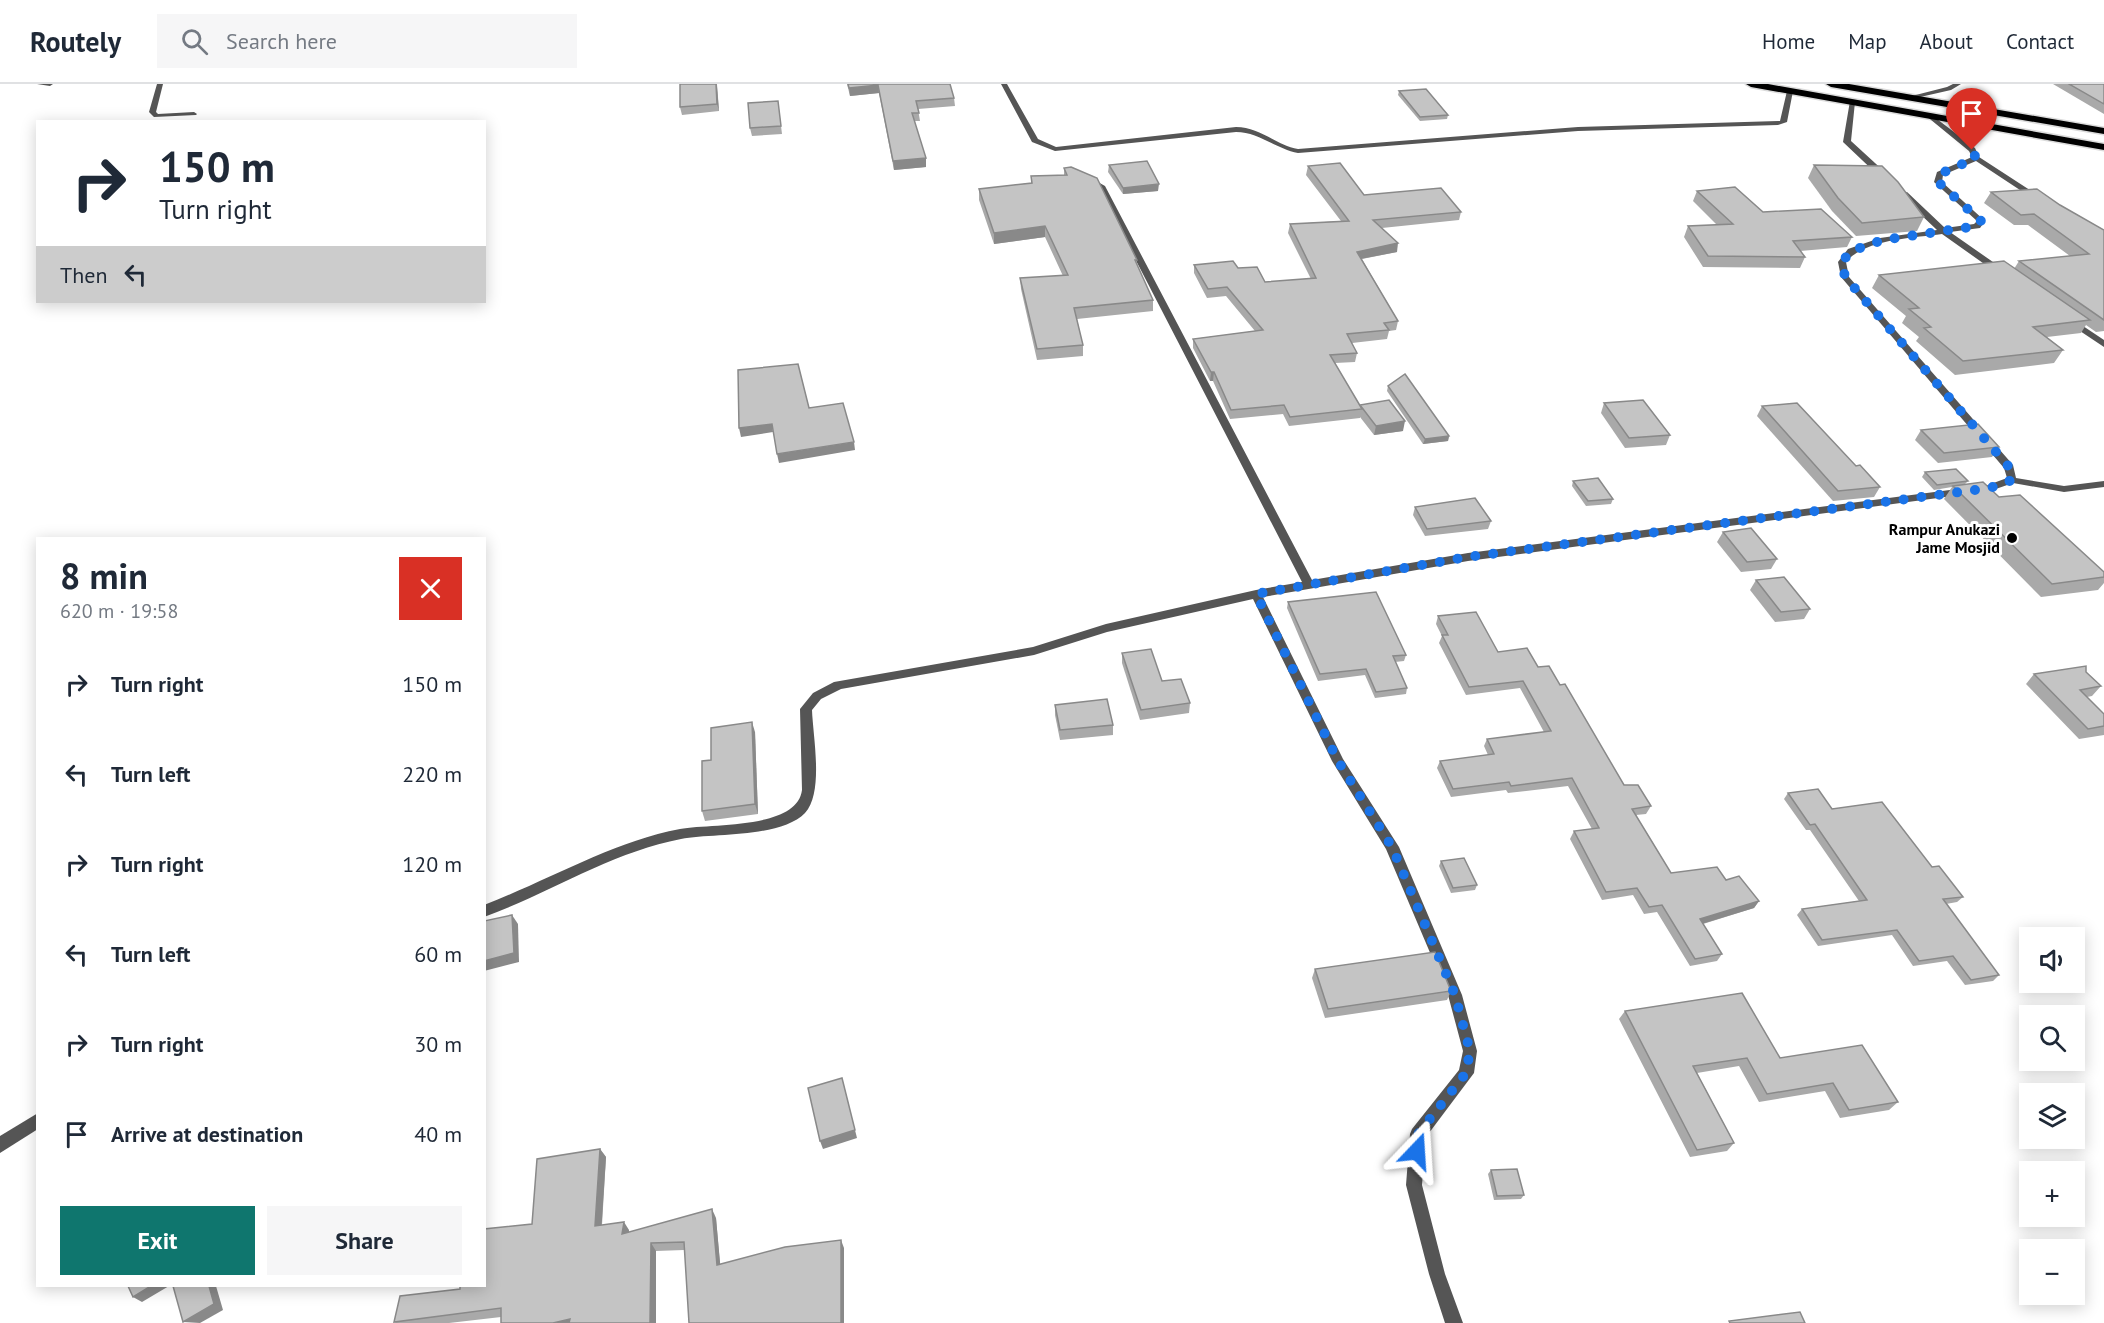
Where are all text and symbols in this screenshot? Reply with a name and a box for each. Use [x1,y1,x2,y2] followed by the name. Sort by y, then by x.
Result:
[157,14,577,68] search box
[30,23,121,60] text: Routely
[178,25,211,58] icon: search
[226,27,337,55] text: Search here
[1762,28,1815,55] text: Home
[1848,28,1887,55] text: Map
[1920,28,1973,55] text: About
[2006,28,2074,55] text: Contact
[1946,88,1997,150] pin
[1955,97,1988,130] icon: arrive
[159,139,275,194] text: 150 m
[60,144,138,222] icon: right
[159,192,272,226] text: Turn right
[119,258,152,291] icon: left
[60,261,107,289] text: Then
[1889,519,2000,557] place label: Rampur Anukazi Jame Mosjid
[2005,531,2019,545] marker: Rampur Anukazi Jame Mosjid
[60,552,148,599] text: 8 min
[399,557,462,620] button: close
[60,598,178,624] text: 620 m · 19:58
[60,668,93,701] icon: right
[111,670,203,698] text: Turn right
[402,670,462,698] text: 150 m
[60,758,93,791] icon: left
[111,760,191,788] text: Turn left
[402,760,462,788] text: 220 m
[60,848,93,881] icon: right
[111,850,203,878] text: Turn right
[402,850,462,878] text: 120 m
[2019,927,2085,1305] map controls
[2019,927,2085,993] button: sound
[60,938,93,971] icon: left
[111,940,191,968] text: Turn left
[414,940,462,968] text: 60 m
[2019,1005,2085,1071] button: search
[60,1028,93,1061] icon: right
[111,1030,203,1058] text: Turn right
[414,1030,462,1058] text: 30 m
[2019,1083,2085,1149] button: layers
[60,1118,93,1151] icon: arrive
[1385,1119,1449,1183] position arrow
[111,1120,303,1148] text: Arrive at destination
[414,1120,462,1148] text: 40 m
[2019,1161,2085,1227] button: +
[60,1206,255,1275] button: Exit
[267,1206,462,1275] button: Share
[2019,1239,2085,1305] button: −

